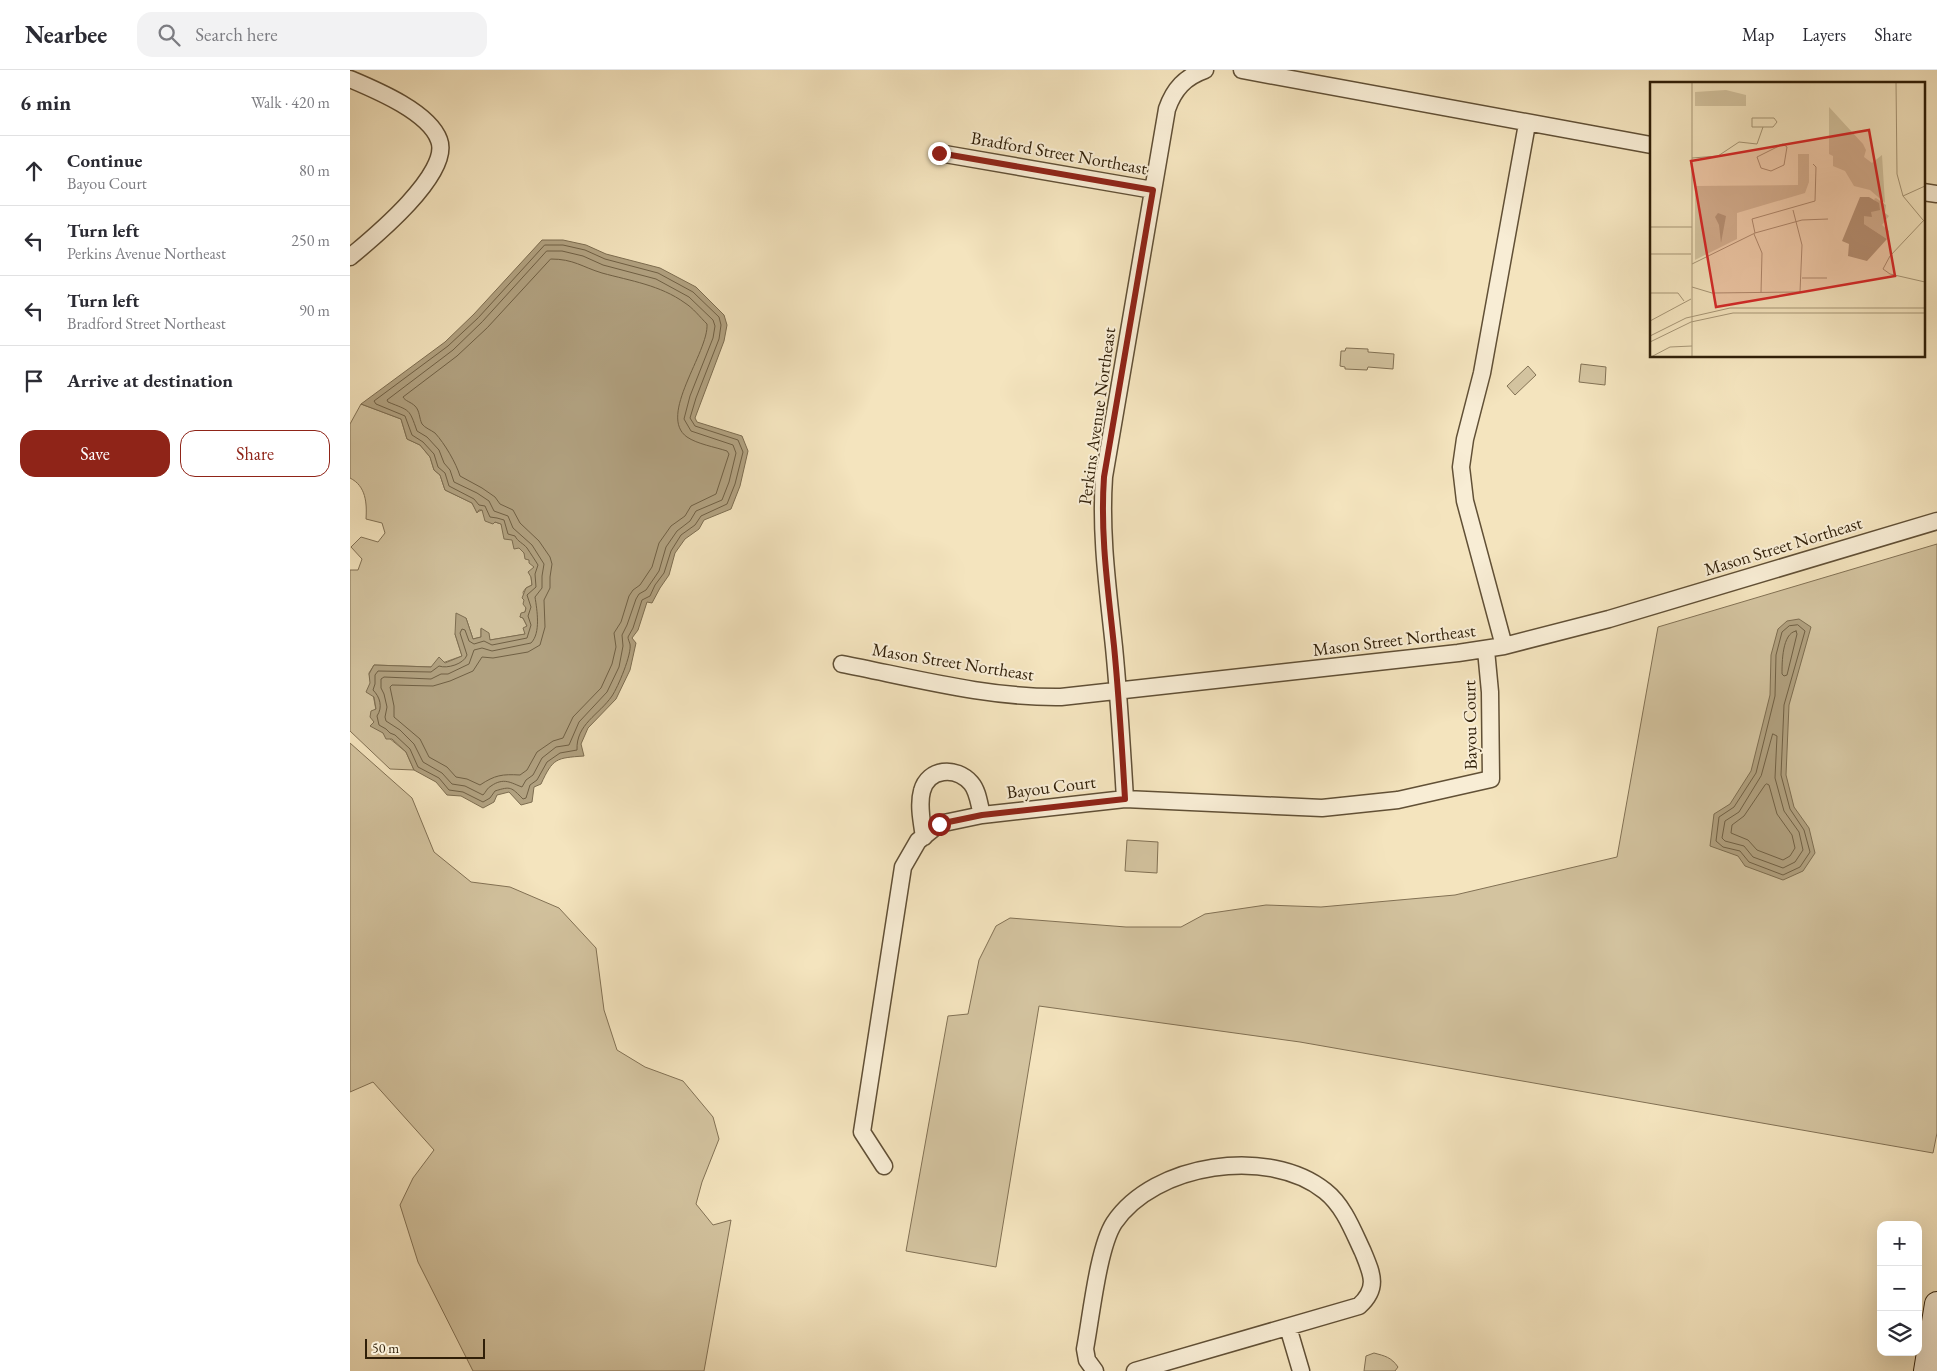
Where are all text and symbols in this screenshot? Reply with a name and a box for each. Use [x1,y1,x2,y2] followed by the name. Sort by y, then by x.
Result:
[137,12,487,57] search box
[25,19,107,50] text: Nearbee
[155,21,183,49] icon: search
[195,22,278,47] text: Search here
[1742,23,1774,46] text: Map
[1802,23,1846,46] text: Layers
[1874,23,1912,46] text: Share
[1650,82,1924,358] inset map
[20,89,71,116] text: 6 min
[251,92,330,113] text: Walk · 420 m
[969,126,1149,179] street label: Bradford Street Northeast
[928,142,951,165] route end
[67,148,142,173] text: Continue
[20,157,48,185] icon: ahead
[299,160,330,181] text: 80 m
[67,173,147,194] text: Bayou Court
[67,218,139,243] text: Turn left
[20,227,48,255] icon: left
[291,230,330,251] text: 250 m
[67,243,226,264] text: Perkins Avenue Northeast
[67,288,139,313] text: Turn left
[20,297,48,325] icon: left
[299,300,330,321] text: 90 m
[67,313,226,334] text: Bradford Street Northeast
[1073,325,1120,506] street label: Perkins Avenue Northeast
[20,367,48,395] icon: arrive
[67,368,233,393] text: Arrive at destination
[20,430,170,477] button: Save
[180,430,330,477] button: Share
[1701,510,1865,580] street label: Mason Street Northeast
[1311,618,1477,661] street label: Mason Street Northeast
[870,637,1036,686] street label: Mason Street Northeast
[1457,680,1482,770] street label: Bayou Court
[1005,770,1097,803] street label: Bayou Court
[928,813,951,836] route start
[1877,1221,1922,1356] map controls
[1877,1221,1922,1266] button: +
[1877,1266,1922,1311] button: −
[1877,1311,1922,1356] button: layers
[365,1336,485,1359] scale bar
[372,1339,399,1357] text: 50 m

